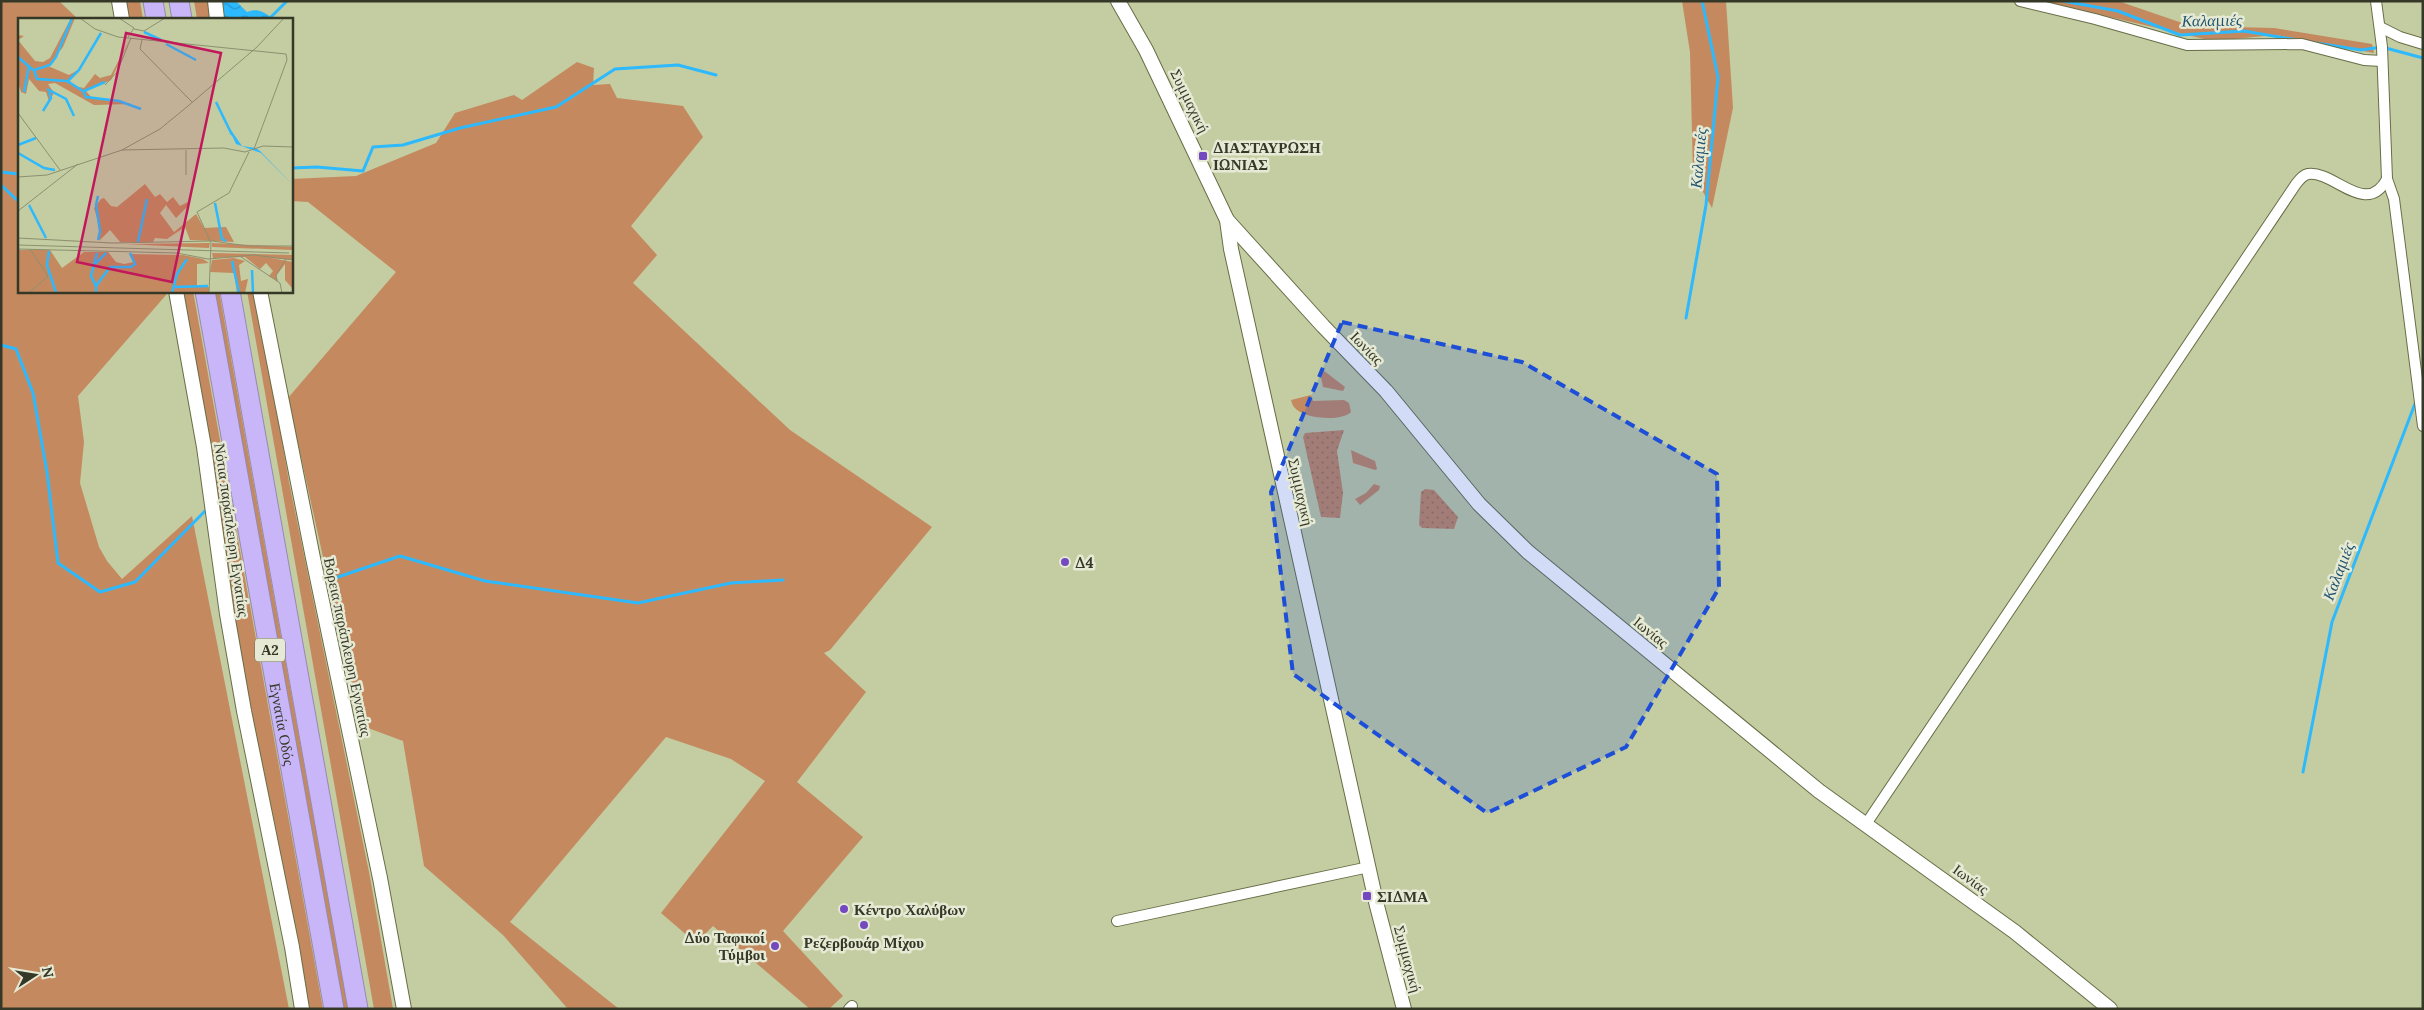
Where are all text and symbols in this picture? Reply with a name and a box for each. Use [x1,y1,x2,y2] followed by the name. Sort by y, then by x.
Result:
[2181,9,2243,31] water label: Καλαμιές
[18,18,292,292] inset map
[1166,66,1214,136] street label: Συμμαχική
[1685,126,1711,190] water label: Καλαμιές
[1213,138,1321,174] place label: ΔΙΑΣΤΑΥΡΩΣΗ ΙΩΝΙΑΣ
[1197,150,1209,162] marker: ΔΙΑΣΤΑΥΡΩΣΗ ΙΩΝΙΑΣ
[1346,327,1388,369] street label: Ιωνίας
[210,442,254,618] street label: Νότια παράπλευρη Εγνατίας
[1284,456,1318,528] street label: Συμμαχική
[2317,539,2358,604] water label: Καλαμιές
[1075,553,1094,572] place label: Δ4
[320,556,376,738] street label: Βόρεια παράπλευρη Εγνατίας
[1059,556,1071,568] marker: Δ4
[1630,612,1672,652] street label: Ιωνίας
[255,638,285,662] road number: Α2
[266,681,300,767] street label: Εγνατία Οδός
[1949,860,1993,898] street label: Ιωνίας
[1377,887,1428,906] place label: ΣΙΔΜΑ
[1361,890,1373,902] marker: ΣΙΔΜΑ
[854,900,965,919] place label: Κέντρο Χαλύβων
[838,903,850,915] marker: Κέντρο Χαλύβων
[858,919,870,931] marker: Ρεζερβουάρ Μίχου
[1390,923,1426,995] street label: Συμμαχική
[684,928,765,964] place label: Δύο Ταφικοί Τύμβοι
[804,933,924,952] place label: Ρεζερβουάρ Μίχου
[769,940,781,952] marker: Δύο Ταφικοί Τύμβοι
[10,950,60,1000] north arrow
[38,965,58,980] text: N

